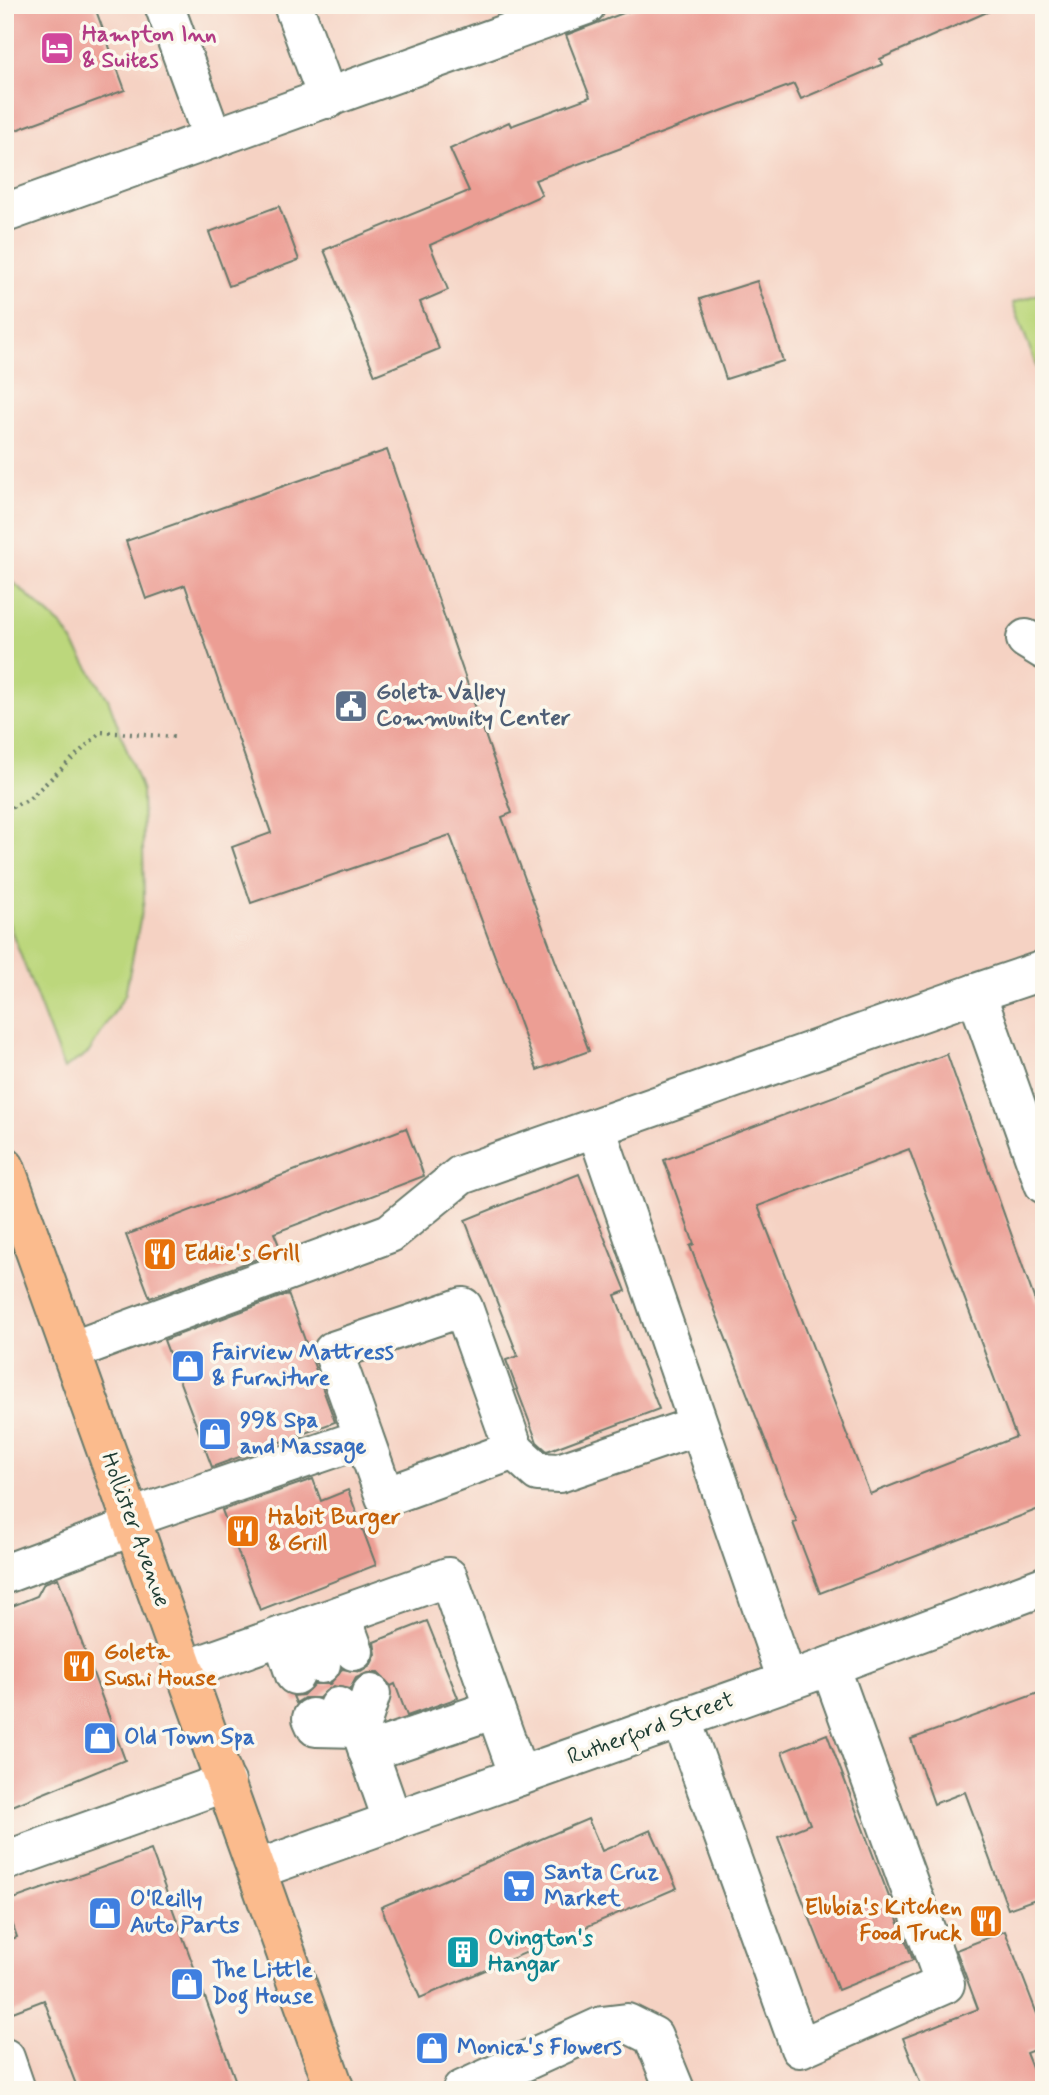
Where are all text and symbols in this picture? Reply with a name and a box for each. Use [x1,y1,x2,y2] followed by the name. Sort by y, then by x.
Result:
[82,20,217,76] place label: Hampton Inn & Suites
[38,29,76,67] hotel icon: Hampton Inn & Suites
[376,678,571,734] place label: Goleta Valley Community Center
[332,687,370,725] public building icon: Goleta Valley Community Center
[141,1235,179,1273] restaurant icon: Eddie's Grill
[184,1239,300,1269] place label: Eddie's Grill
[212,1338,394,1394] place label: Fairview Mattress & Furniture
[169,1347,207,1385] shop icon: Fairview Mattress & Furniture
[240,1406,367,1464] place label: 998 Spa and Massage
[196,1415,234,1453] shop icon: 998 Spa and Massage
[93,1449,177,1611] street label: Hollister Avenue
[268,1503,401,1559] place label: Habit Burger & Grill
[224,1512,262,1550] restaurant icon: Habit Burger & Grill
[104,1638,217,1694] place label: Goleta Sushi House
[60,1647,98,1685] restaurant icon: Goleta Sushi House
[564,1685,739,1774] street label: Rutherford Street
[81,1719,119,1757] shop icon: Old Town Spa
[124,1723,255,1753] place label: Old Town Spa
[544,1858,659,1914] place label: Santa Cruz Market
[500,1867,538,1905] supermarket icon: Santa Cruz Market
[130,1885,240,1941] place label: O'Reilly Auto Parts
[804,1893,963,1949] place label: Elubia's Kitchen Food Truck
[86,1894,124,1932] shop icon: O'Reilly Auto Parts
[967,1902,1005,1940] restaurant icon: Elubia's Kitchen Food Truck
[488,1924,594,1982] place label: Ovington's Hangar
[444,1933,482,1971] building icon: Ovington's Hangar
[212,1956,314,2015] place label: The Little Dog House
[168,1965,206,2003] shop icon: The Little Dog House
[413,2029,451,2067] shop icon: Monica's Flowers
[457,2033,622,2063] place label: Monica's Flowers

